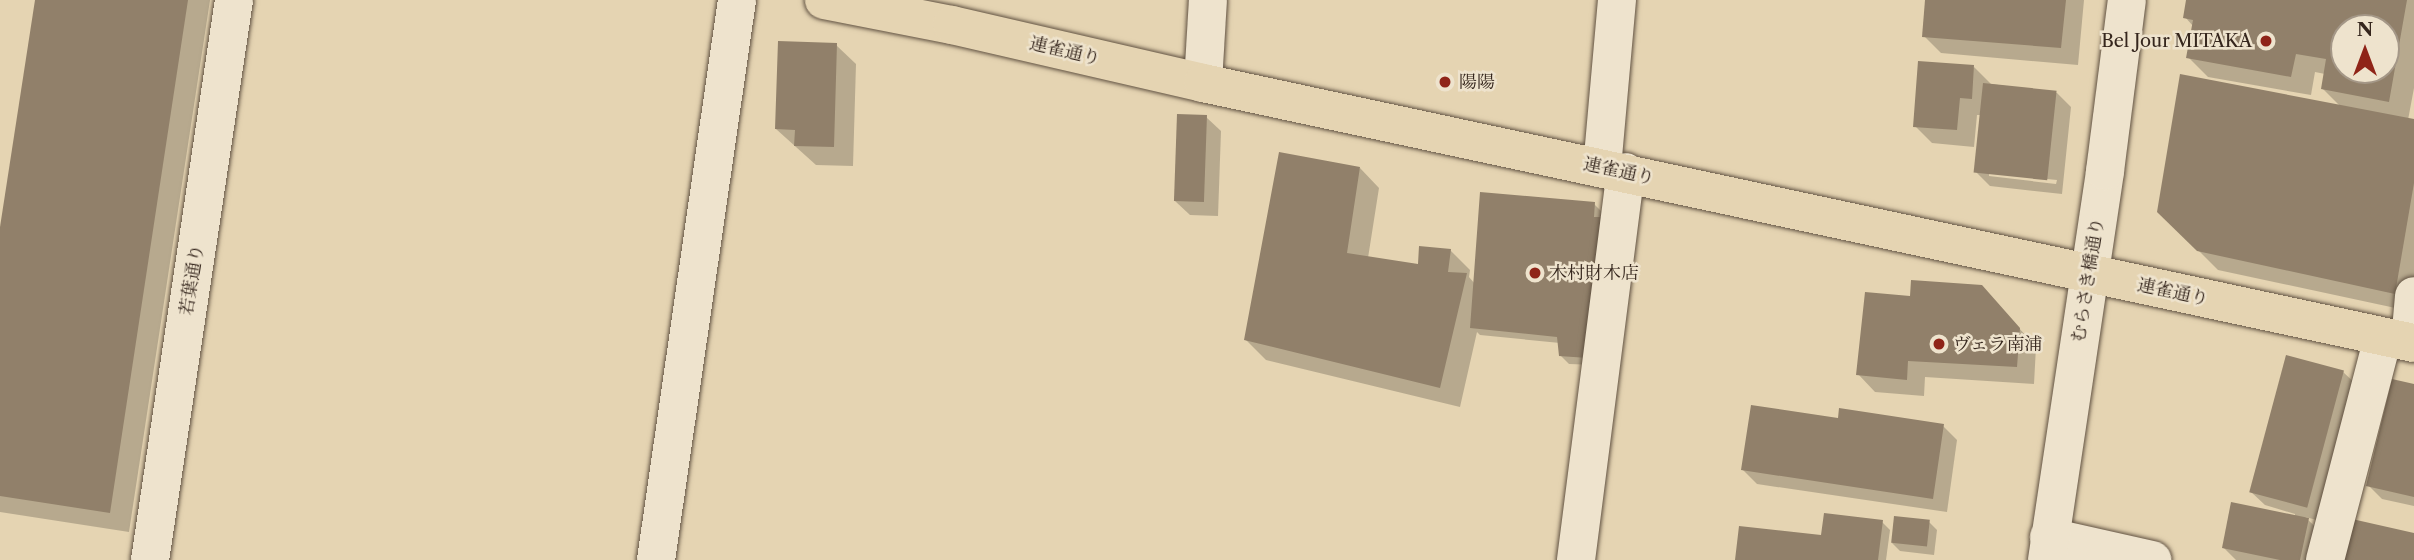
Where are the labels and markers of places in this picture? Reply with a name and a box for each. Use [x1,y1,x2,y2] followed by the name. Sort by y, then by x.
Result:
[2101,30,2252,52] place label: Bel Jour MITAKA
[2258,33,2274,49] marker: Bel Jour MITAKA
[1459,71,1495,93] place label: 陽陽
[1437,74,1453,90] marker: 陽陽
[1549,262,1639,284] place label: 木村財木店
[1527,265,1543,281] marker: 木村財木店
[1953,333,2043,355] place label: ヴェラ南浦
[1931,336,1947,352] marker: ヴェラ南浦

